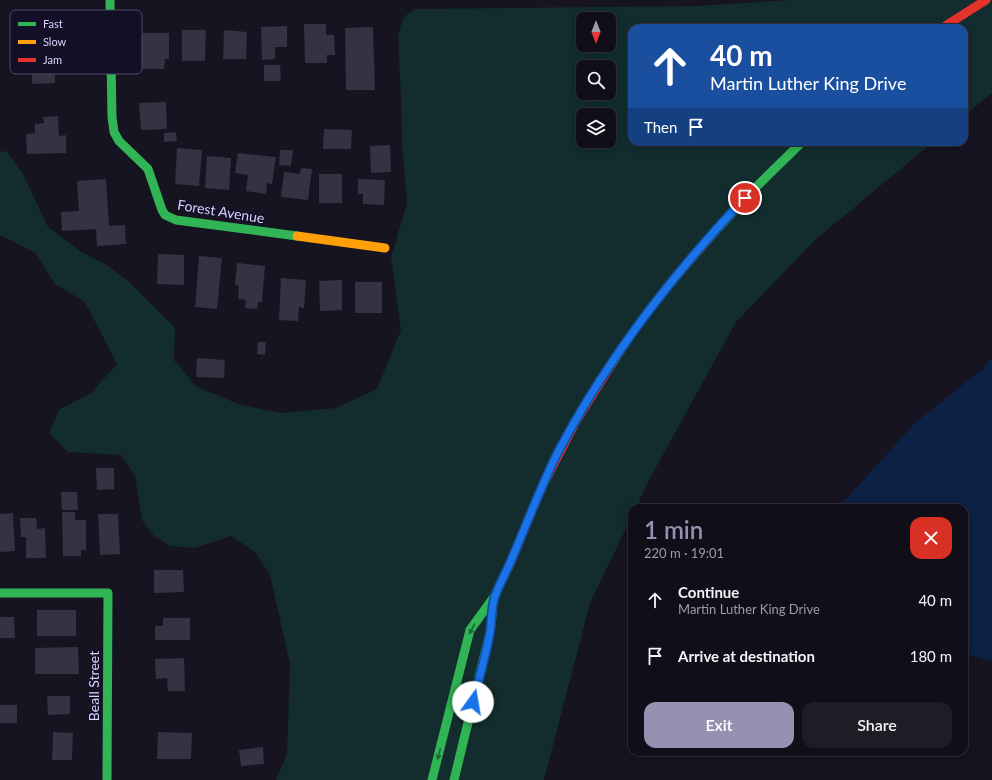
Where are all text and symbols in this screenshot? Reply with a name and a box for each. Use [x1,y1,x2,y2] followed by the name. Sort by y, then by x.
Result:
[10,10,142,74] legend
[576,12,616,52] north arrow
[576,12,616,148] map controls
[43,17,63,30] text: Fast
[43,35,67,48] text: Slow
[710,38,773,72] text: 40 m
[644,40,696,92] icon: ahead
[43,53,62,66] text: Jam
[576,60,616,100] button: search
[710,72,906,94] text: Martin Luther King Drive
[576,108,616,148] button: layers
[685,116,707,138] icon: arrive
[644,118,677,136] text: Then
[728,181,762,215] pin
[734,187,756,209] icon: arrive
[176,196,266,226] street label: Forest Avenue
[644,515,703,544] text: 1 min
[910,517,952,559] button: close
[644,545,724,561] text: 220 m · 19:01
[678,583,739,601] text: Continue
[644,589,666,611] icon: ahead
[918,591,952,609] text: 40 m
[678,601,820,617] text: Martin Luther King Drive
[469,623,475,635] one-way arrow
[644,645,666,667] icon: arrive
[678,647,815,665] text: Arrive at destination
[910,647,952,665] text: 180 m
[85,651,102,721] street label: Beall Street
[452,681,494,723] position arrow
[644,702,794,748] button: Exit
[802,702,952,748] button: Share
[436,749,442,761] one-way arrow

